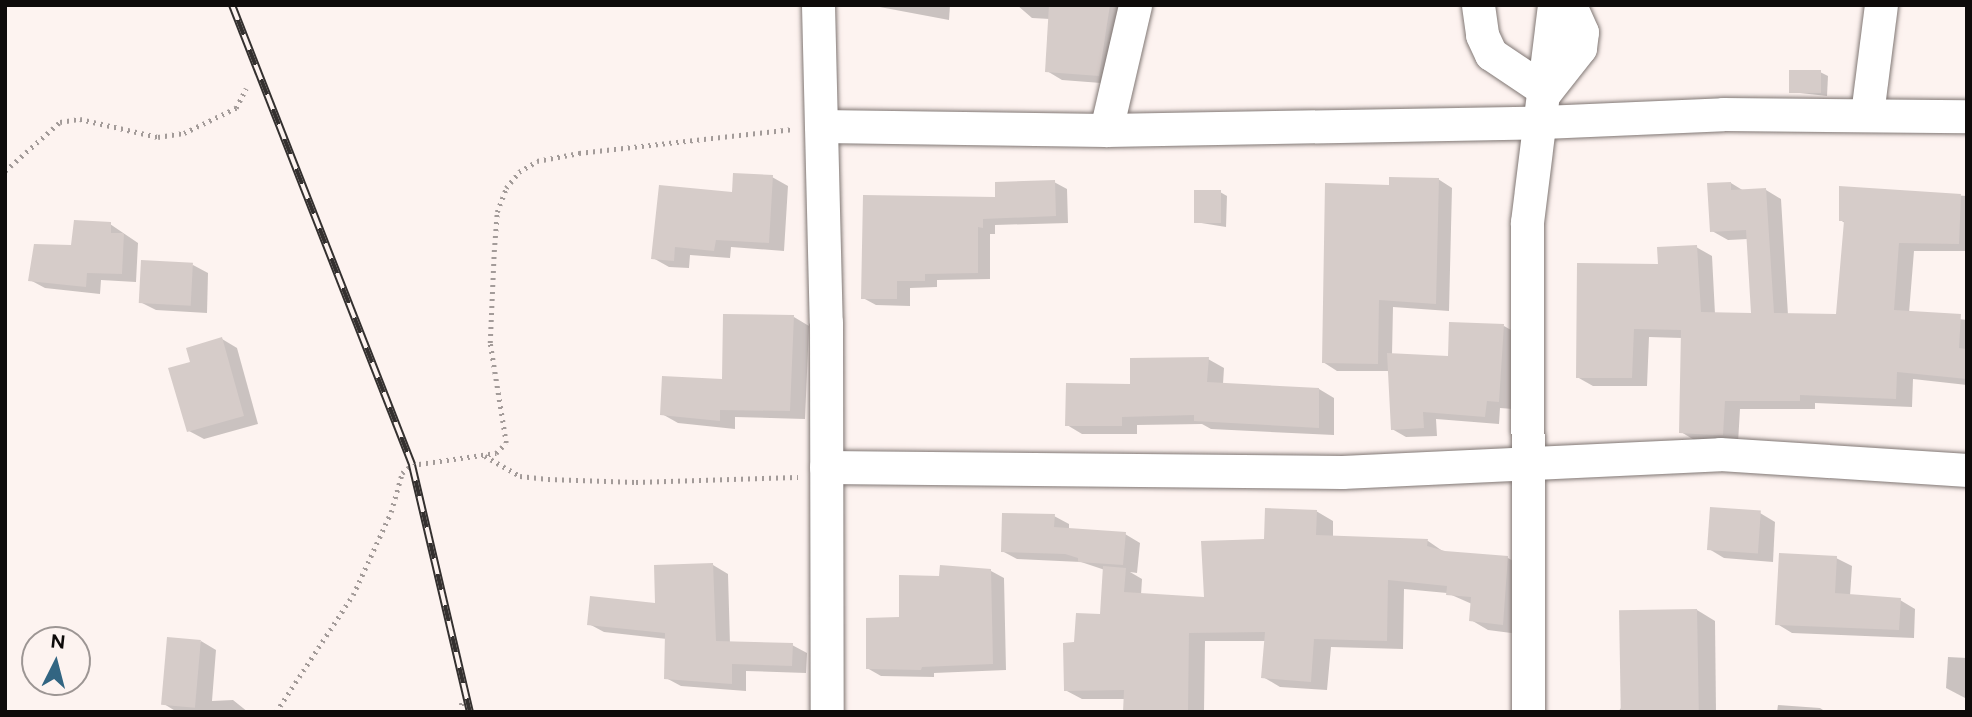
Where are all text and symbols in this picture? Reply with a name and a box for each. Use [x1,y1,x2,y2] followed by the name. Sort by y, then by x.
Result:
[21,626,91,696] north arrow
[50,629,67,654] text: N

